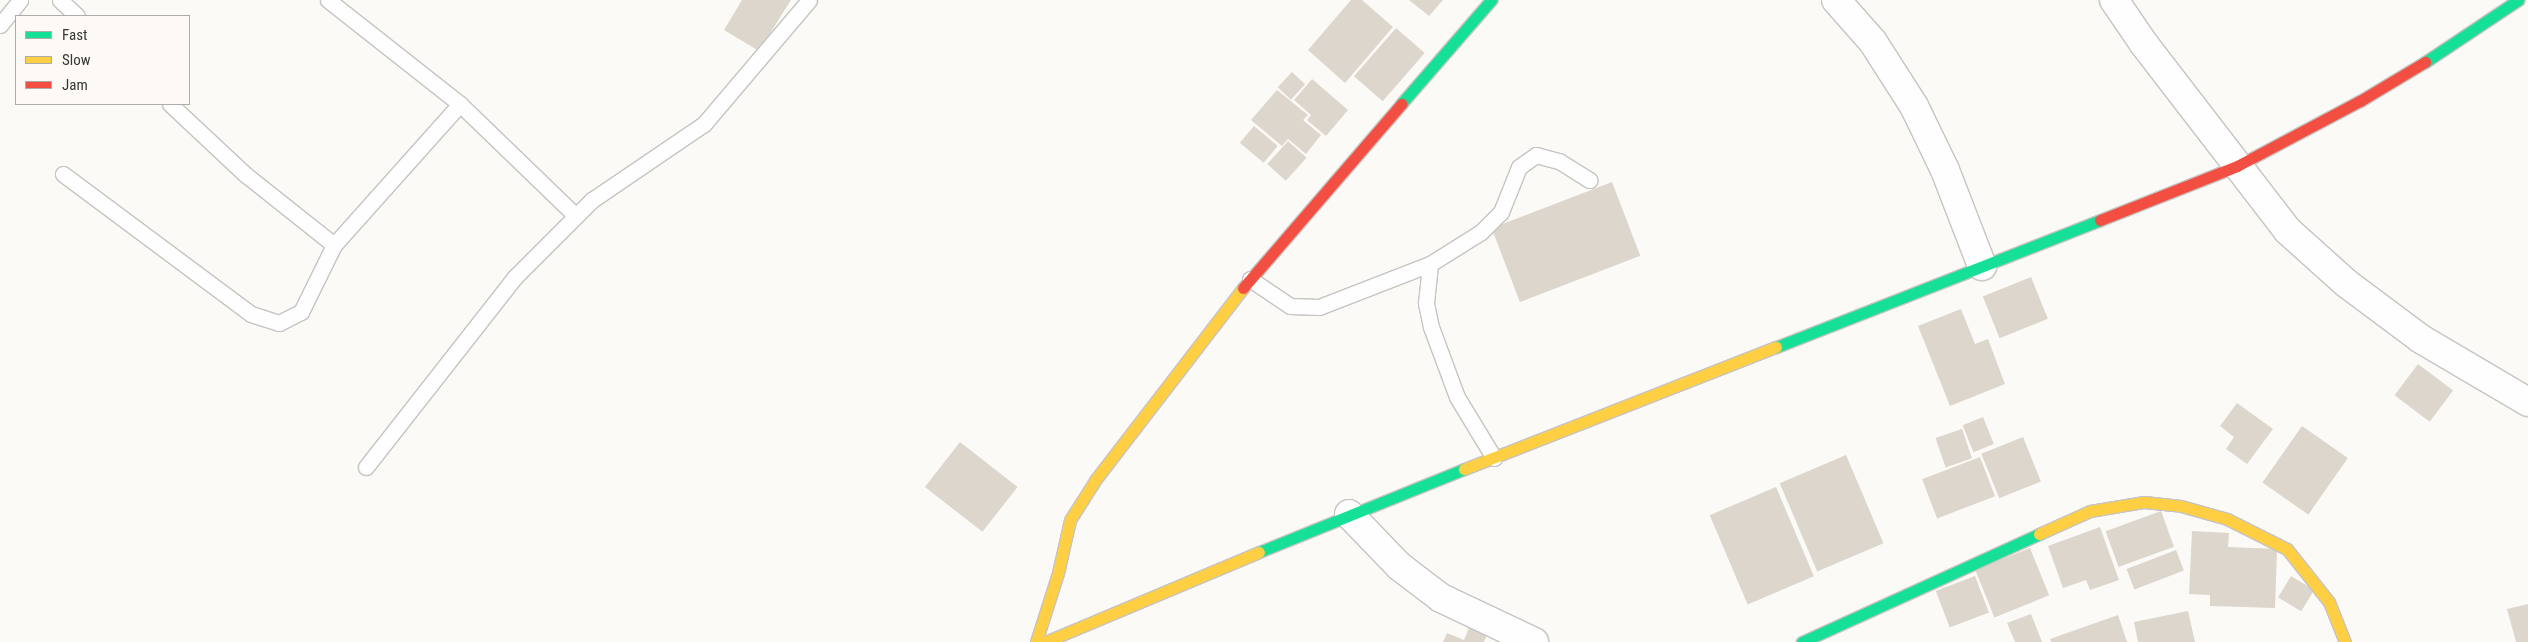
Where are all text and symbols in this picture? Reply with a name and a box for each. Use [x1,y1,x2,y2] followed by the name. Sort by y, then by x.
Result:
[15,15,190,105] legend
[62,26,87,44] text: Fast
[62,51,91,69] text: Slow
[62,76,88,94] text: Jam

